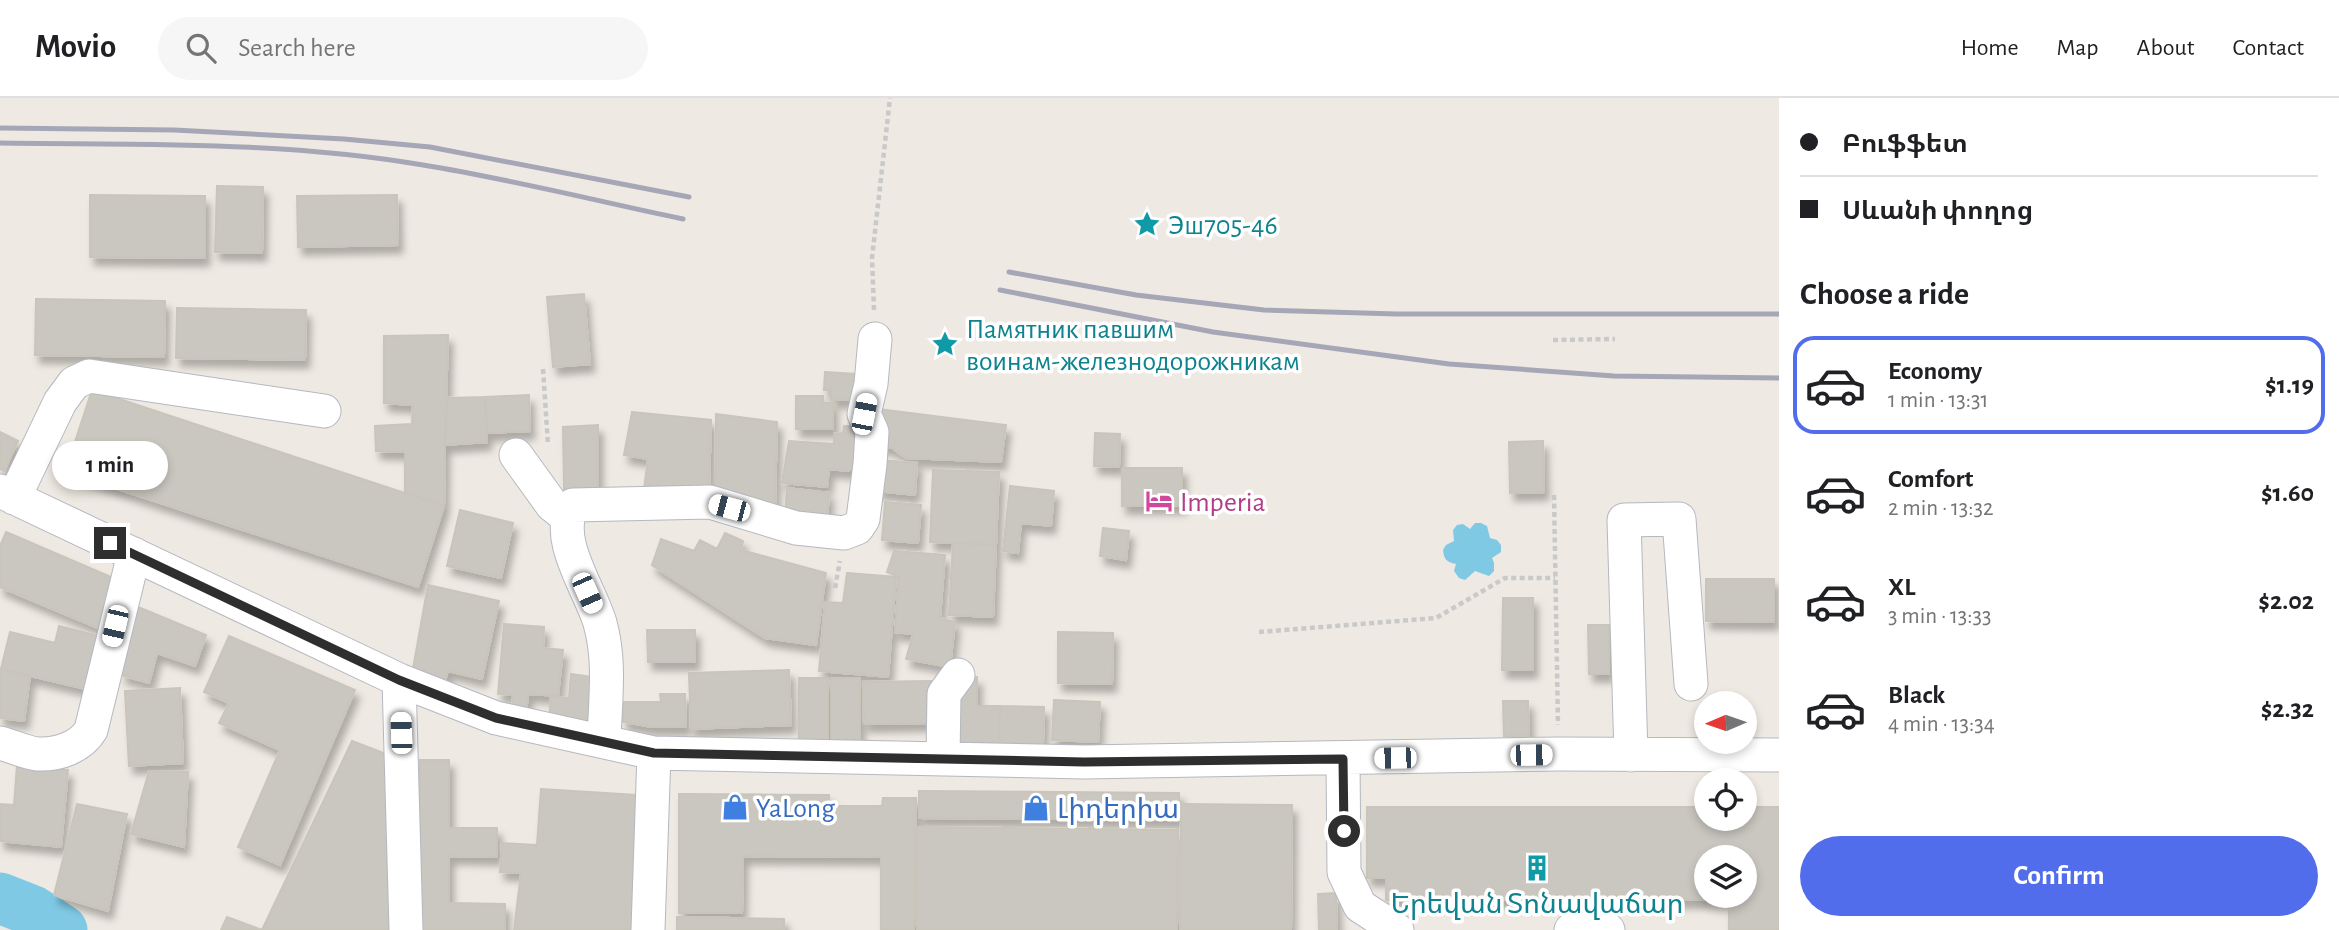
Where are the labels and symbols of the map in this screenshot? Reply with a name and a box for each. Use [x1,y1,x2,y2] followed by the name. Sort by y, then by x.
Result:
[1132,209,1162,239] place icon: Эш705-46
[1168,212,1278,240] place label: Эш705-46
[966,316,1300,376] place label: Памятник павшим воинам-железнодорожникам
[930,329,960,359] place icon: Памятник павшим воинам-железнодорожникам
[850,391,879,437] car
[52,442,168,490] callout: 1 min
[1144,486,1174,516] hotel icon: Imperia
[1180,489,1266,517] place label: Imperia
[706,492,753,524] car
[94,527,126,559] route end
[569,570,606,616] car
[101,603,130,649] car
[1694,691,1757,754] north arrow
[390,712,413,754] car
[1510,744,1553,766] car
[1374,747,1417,769] car
[720,792,750,822] shop icon: YaLong
[1021,793,1051,823] shop icon: Լիդերիա
[756,795,835,823] place label: YaLong
[1057,796,1179,825] place label: Լիդերիա
[1328,815,1360,847] route start
[1522,853,1552,883] building icon: Երեվան Տոնավաճար
[1390,891,1684,920] place label: Երեվան Տոնավաճար

